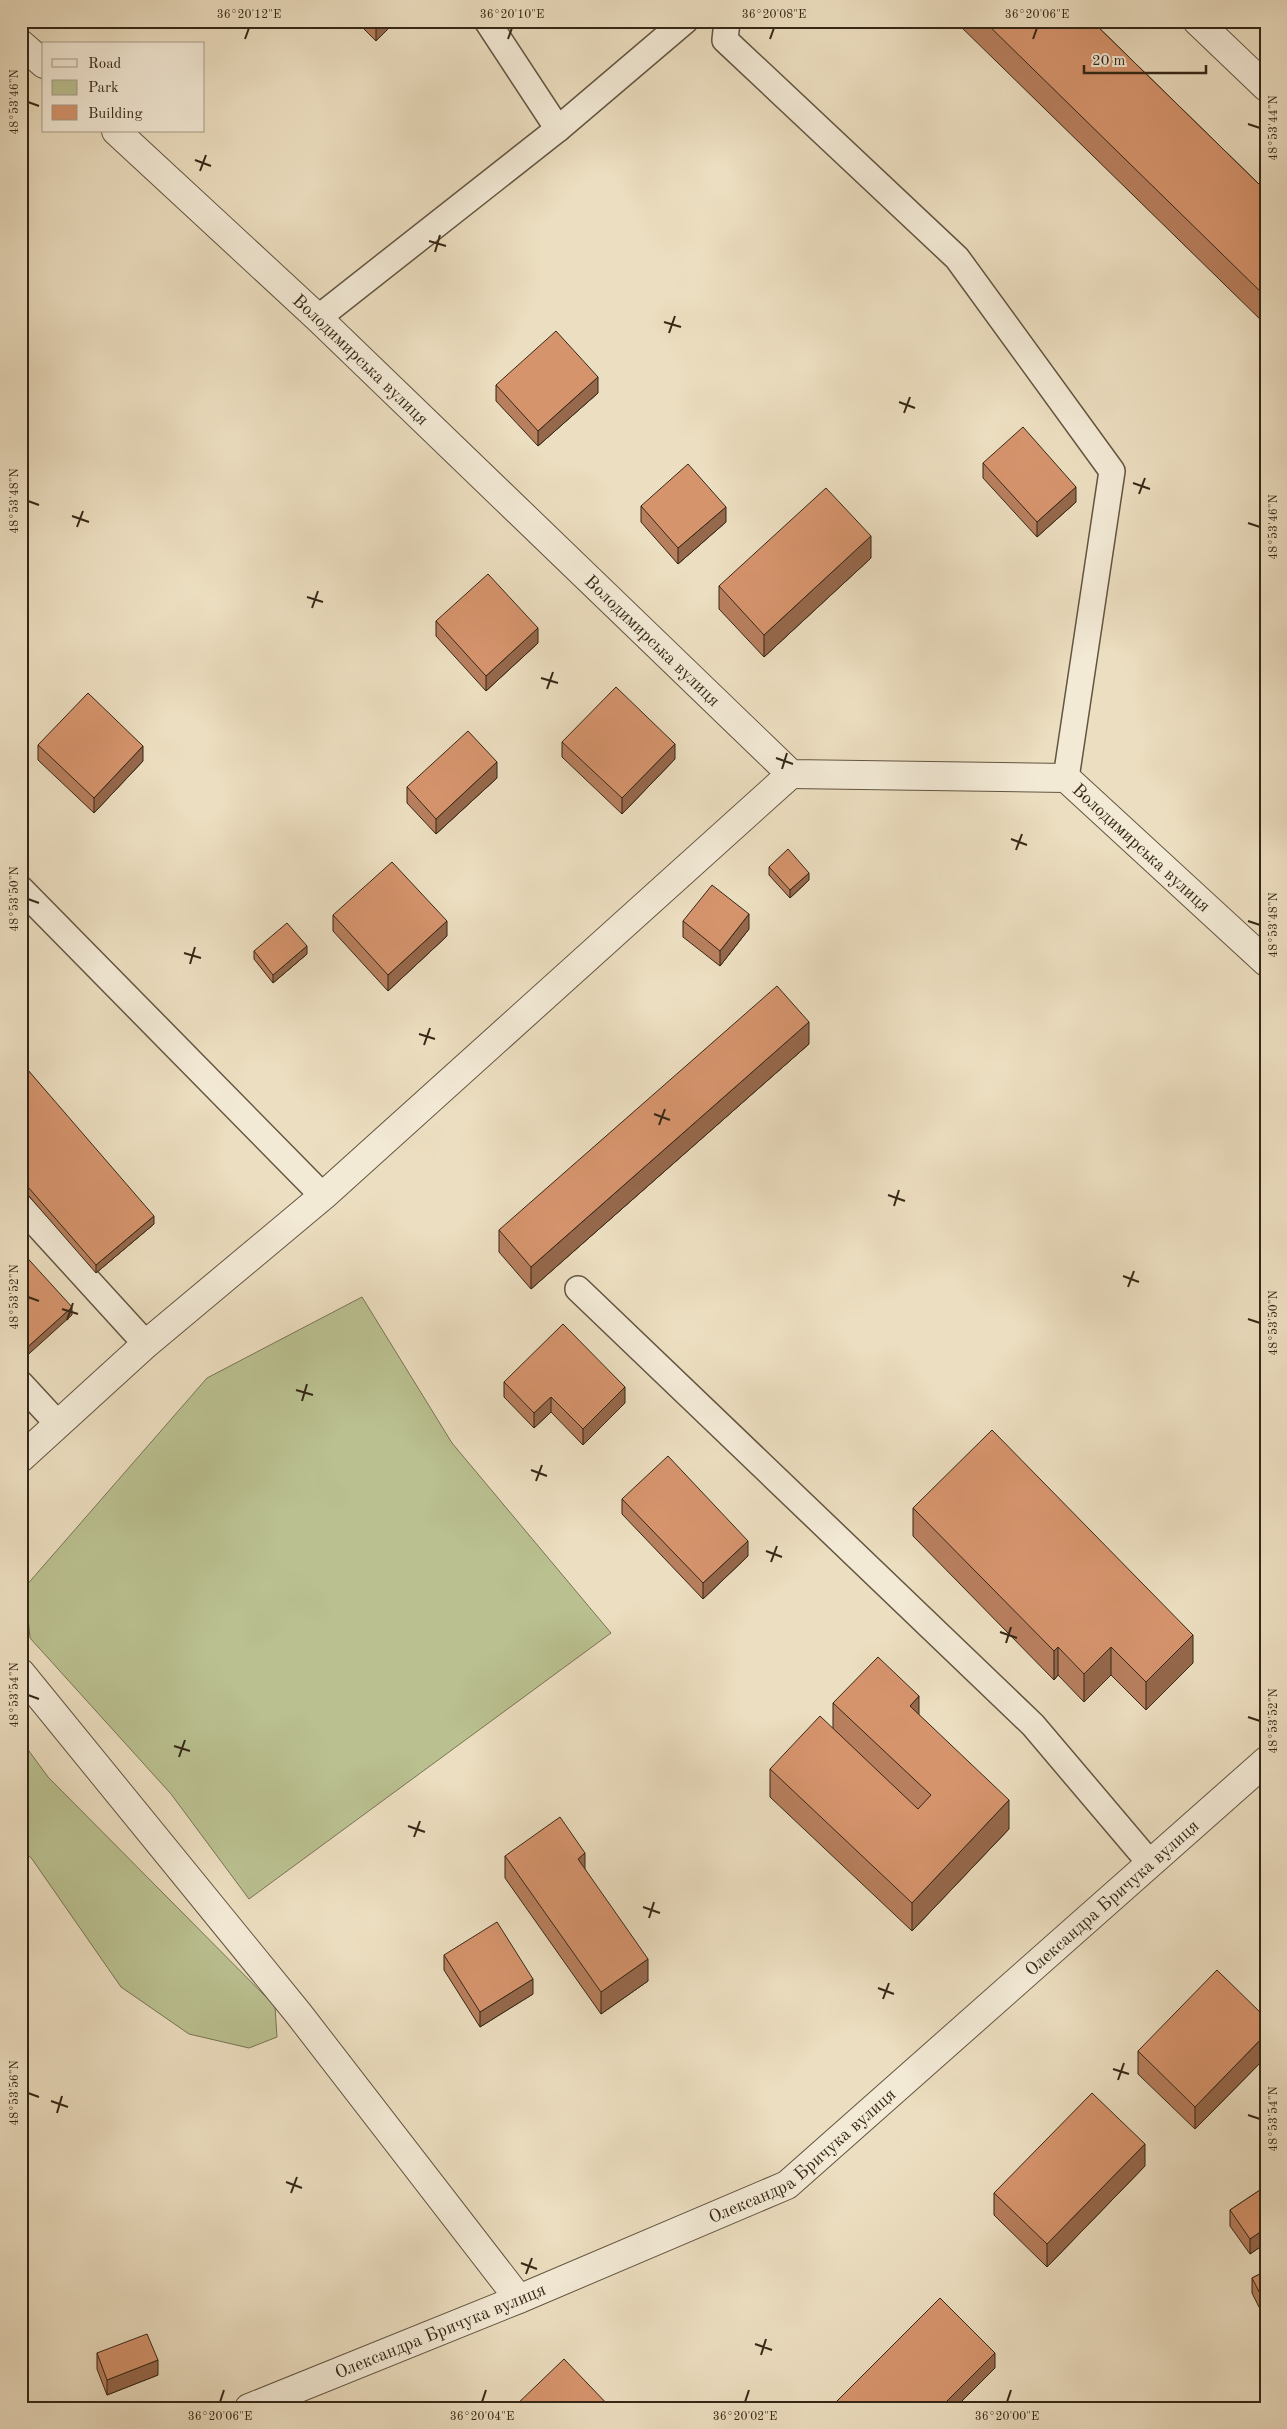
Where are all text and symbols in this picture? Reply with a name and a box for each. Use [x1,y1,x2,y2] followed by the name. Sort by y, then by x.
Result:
[217,9,281,21] text: 36°20'12"E
[480,9,544,21] text: 36°20'10"E
[742,9,806,21] text: 36°20'08"E
[1005,9,1069,21] text: 36°20'06"E
[42,42,205,132] legend
[1084,42,1207,74] scale bar
[1092,54,1126,69] text: 20 m
[88,57,122,72] text: Road
[8,69,21,135] text: 48°53'46"N
[88,81,119,96] text: Park
[1267,95,1280,161] text: 48°53'44"N
[88,107,143,122] text: Building
[289,291,431,429] street label: Володимирська вулиця
[8,468,21,534] text: 48°53'48"N
[1267,494,1280,560] text: 48°53'46"N
[581,572,723,710] street label: Володимирська вулиця
[1068,781,1213,916] street label: Володимирська вулиця
[8,866,21,932] text: 48°53'50"N
[1267,892,1280,958] text: 48°53'48"N
[8,1264,21,1330] text: 48°53'52"N
[1267,1290,1280,1356] text: 48°53'50"N
[8,1662,21,1728] text: 48°53'54"N
[1267,1688,1280,1754] text: 48°53'52"N
[1022,1817,1203,1980] street label: Олександра Бричука вулиця
[8,2060,21,2126] text: 48°53'56"N
[706,2085,900,2227] street label: Олександра Бричука вулиця
[1267,2086,1280,2152] text: 48°53'54"N
[332,2281,548,2382] street label: Олександра Бричука вулиця
[188,2411,252,2423] text: 36°20'06"E
[450,2411,514,2423] text: 36°20'04"E
[713,2411,777,2423] text: 36°20'02"E
[975,2411,1039,2423] text: 36°20'00"E

